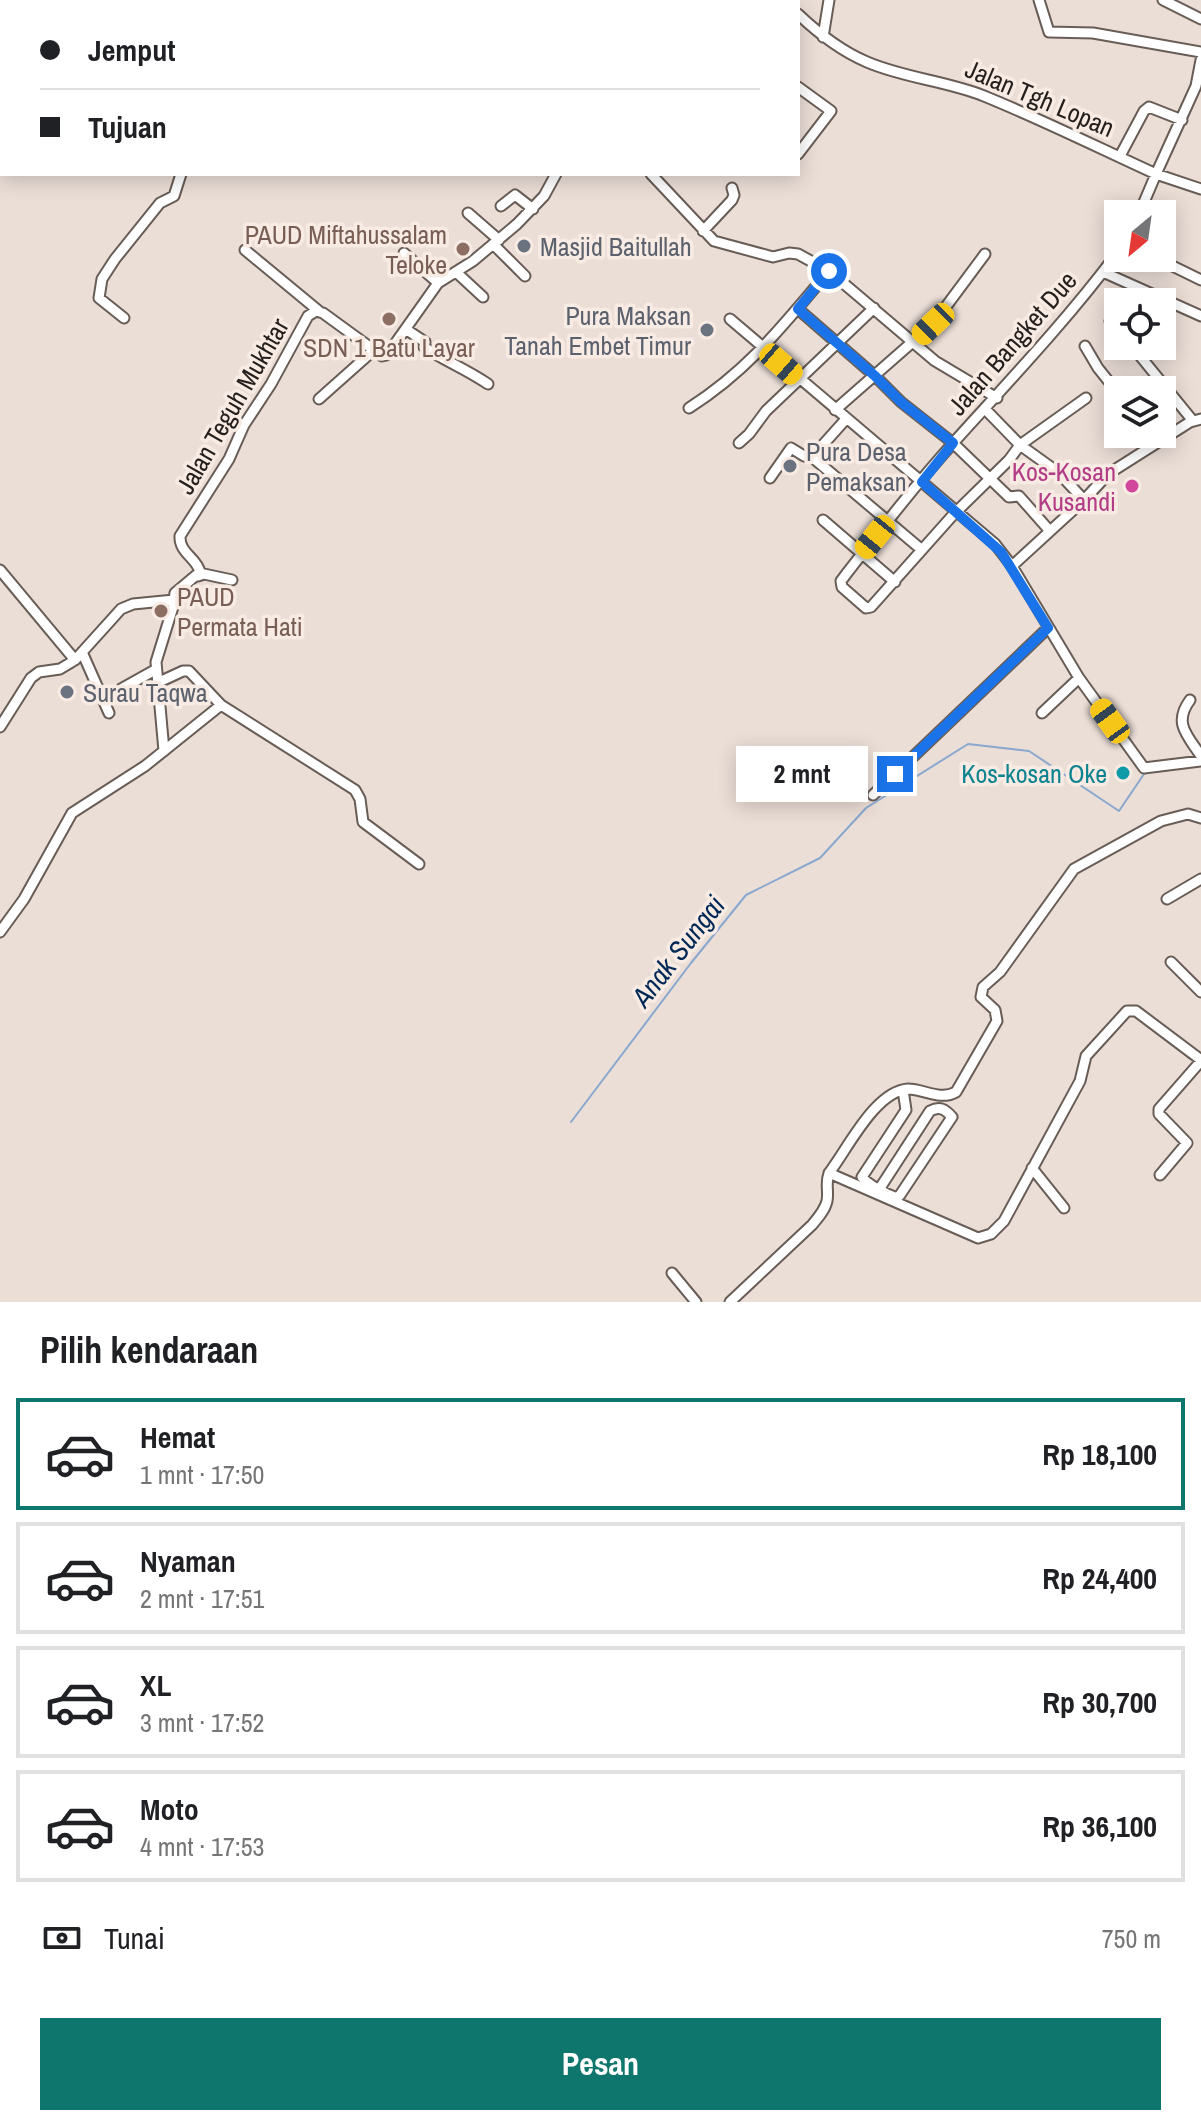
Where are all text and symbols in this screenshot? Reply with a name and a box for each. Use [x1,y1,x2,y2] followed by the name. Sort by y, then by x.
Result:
[88,30,175,70] text: Jemput
[960,51,1120,145] street label: Jalan Tgh Lopan
[88,107,167,147] text: Tujuan
[1104,200,1176,272] north arrow
[1104,200,1176,448] map controls
[245,217,447,282] place label: PAUD Miftahussalam Teloke
[540,229,692,264] place label: Masjid Baitullah
[515,237,533,255] marker: Masjid Baitullah
[454,240,472,258] marker: PAUD Miftahussalam Teloke
[811,253,847,289] route start
[940,264,1084,422] street label: Jalan Bangket Due
[1104,288,1176,360] button: locate
[504,298,691,363] place label: Pura Maksan Tanah Embet Timur
[907,299,959,349] car
[380,310,398,328] marker: SDN 1 Batu Layar
[167,312,297,500] street label: Jalan Teguh Mukhtar
[698,321,716,339] marker: Pura Maksan Tanah Embet Timur
[303,330,475,365] place label: SDN 1 Batu Layar
[755,339,807,389] car
[1104,376,1176,448] button: layers
[806,434,907,499] place label: Pura Desa Pemaksan
[1012,454,1116,519] place label: Kos-Kosan Kusandi
[781,457,799,475] marker: Pura Desa Pemaksan
[1123,477,1141,495] marker: Kos-Kosan Kusandi
[851,511,899,563] car
[177,579,303,644] place label: PAUD Permata Hati
[152,602,170,620] marker: PAUD Permata Hati
[83,675,208,710] place label: Surau Taqwa
[58,683,76,701] marker: Surau Taqwa
[1086,695,1134,747] car
[735,746,867,802] callout: 2 mnt
[774,756,830,791] text: 2 mnt
[877,756,913,792] route end
[961,756,1107,791] place label: Kos-kosan Oke
[1114,764,1132,782] marker: Kos-kosan Oke
[621,887,734,1016] water label: Anak Sungai
[40,1326,258,1374] text: Pilih kendaraan
[140,1417,215,1457] text: Hemat
[44,1418,116,1490] icon: car
[1042,1434,1157,1474] text: Rp 18,100
[140,1457,264,1492] text: 1 mnt · 17:50
[140,1541,236,1581] text: Nyaman
[44,1542,116,1614] icon: car
[1042,1558,1157,1598] text: Rp 24,400
[140,1581,264,1616] text: 2 mnt · 17:51
[140,1665,171,1705] text: XL
[44,1666,116,1738] icon: car
[1042,1682,1157,1722] text: Rp 30,700
[140,1705,264,1740] text: 3 mnt · 17:52
[140,1789,199,1829] text: Moto
[44,1790,116,1862] icon: car
[1042,1806,1157,1846] text: Rp 36,100
[140,1829,264,1864] text: 4 mnt · 17:53
[40,1916,84,1960] icon: cash
[104,1918,165,1958] text: Tunai
[1102,1921,1161,1956] text: 750 m
[40,2018,1161,2110] button: Pesan

